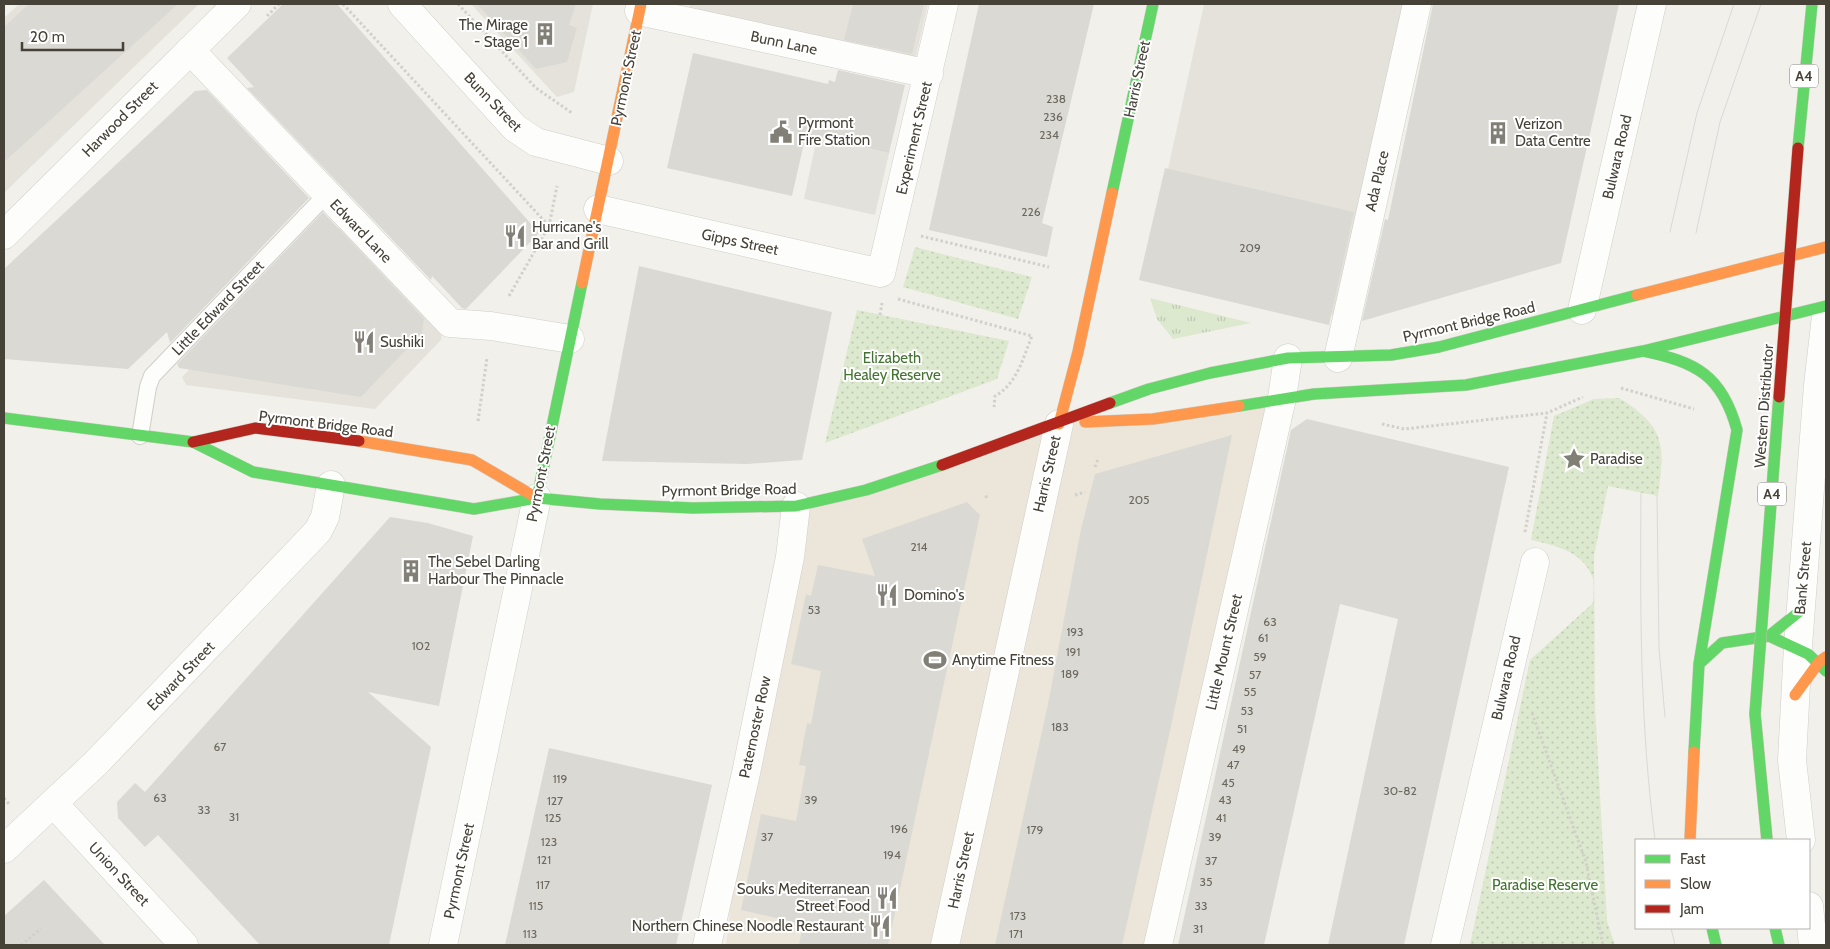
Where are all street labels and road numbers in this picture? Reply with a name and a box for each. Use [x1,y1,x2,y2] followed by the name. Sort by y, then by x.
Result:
[749,27,819,59] street label: Bunn Lane
[607,28,645,128] street label: Pyrmont Street
[1120,39,1154,119] street label: Harris Street
[1790,64,1818,88] road number: A4
[460,69,526,135] street label: Bunn Street
[78,77,162,161] street label: Harwood Street
[892,80,936,196] street label: Experiment Street
[1599,113,1635,201] street label: Bulwara Road
[1361,149,1393,213] street label: Ada Place
[326,195,396,267] street label: Edward Lane
[700,225,780,259] street label: Gipps Street
[168,257,268,359] street label: Little Edward Street
[1401,298,1537,346] street label: Pyrmont Bridge Road
[1751,343,1777,468] street label: Western Distributor
[258,407,394,441] street label: Pyrmont Bridge Road
[523,424,559,524] street label: Pyrmont Street
[1029,434,1065,514] street label: Harris Street
[661,480,797,500] street label: Pyrmont Bridge Road
[1758,482,1786,506] road number: A4
[1791,541,1815,615] street label: Bank Street
[1202,592,1246,712] street label: Little Mount Street
[1488,634,1524,722] street label: Bulwara Road
[144,638,218,714] street label: Edward Street
[735,674,775,780] street label: Paternoster Row
[440,821,478,921] street label: Pyrmont Street
[944,830,978,910] street label: Harris Street
[85,838,153,910] street label: Union Street

